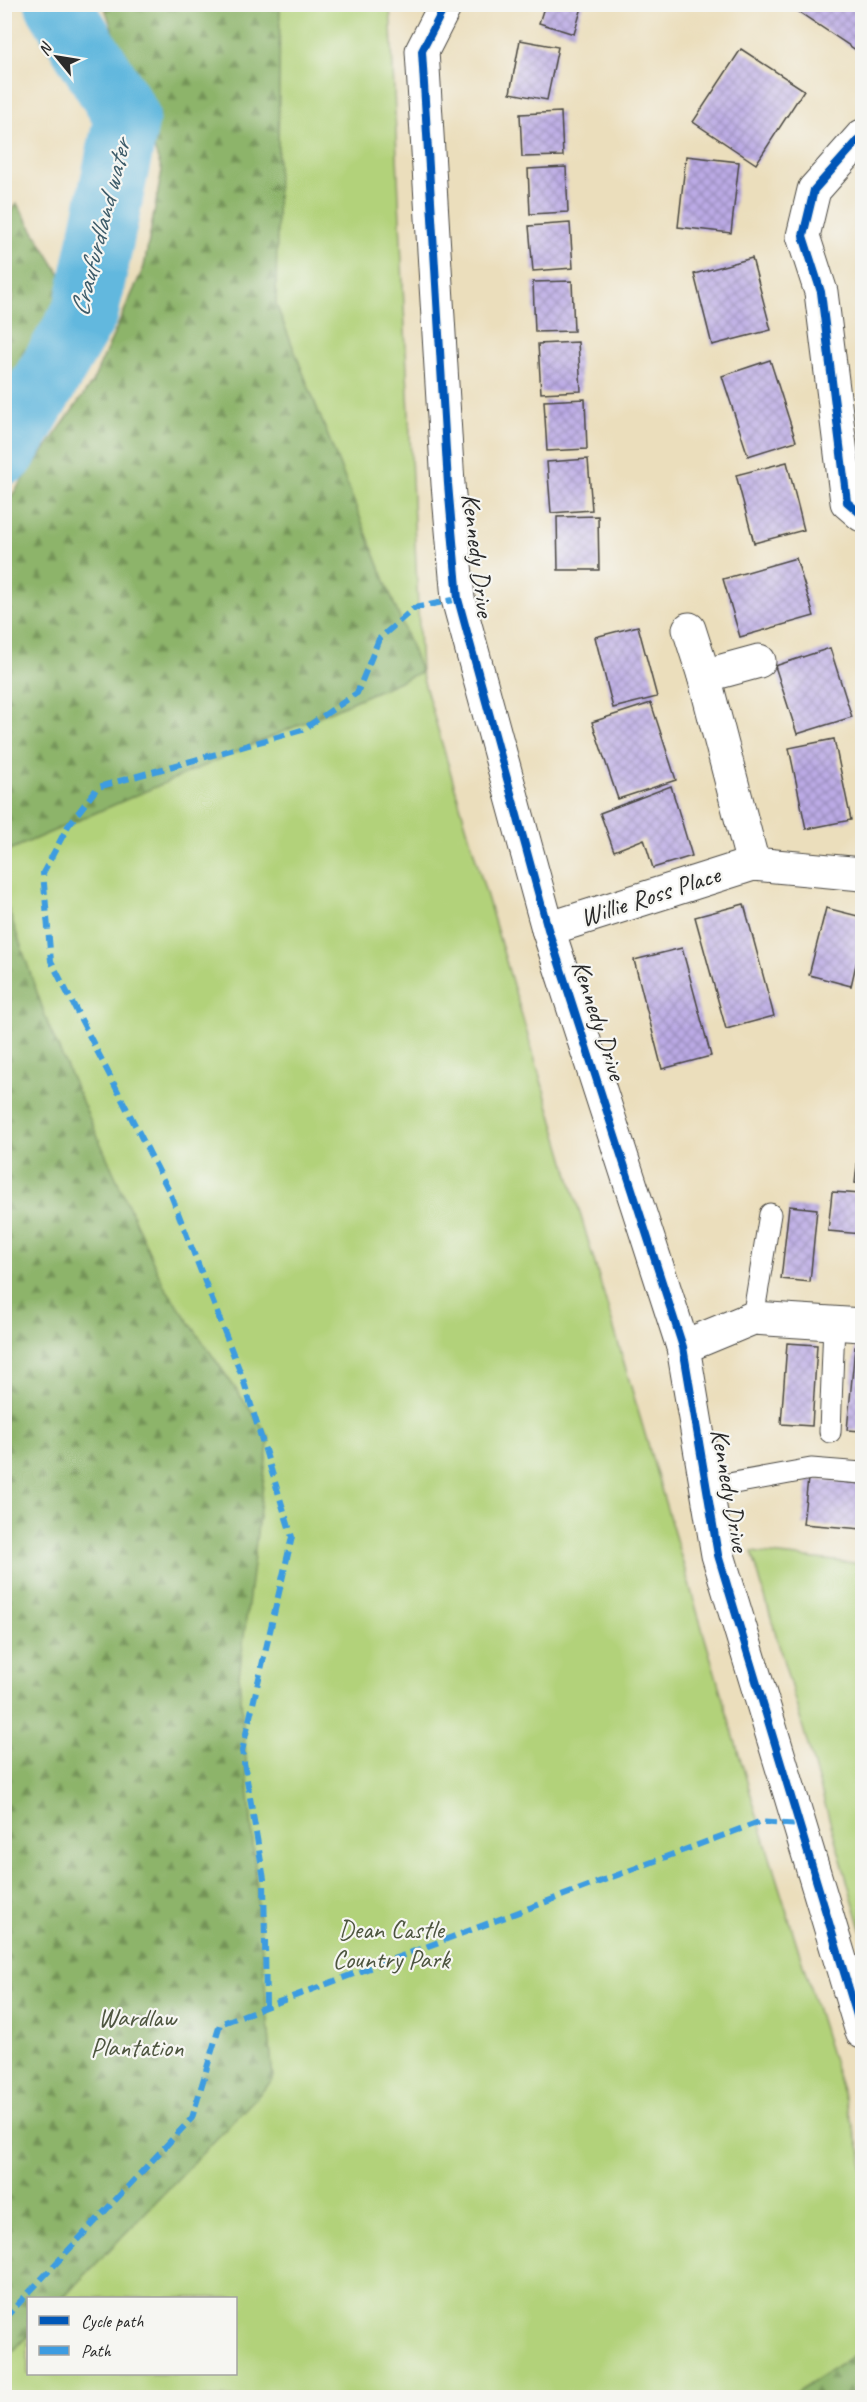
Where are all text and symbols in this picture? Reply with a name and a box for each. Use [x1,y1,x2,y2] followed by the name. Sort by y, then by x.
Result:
[27,27,87,87] north arrow
[34,38,58,59] text: N
[62,131,140,320] water label: Craufurdland water
[454,492,502,621] street label: Kennedy Drive
[576,857,725,934] street label: Willie Ross Place
[564,956,635,1086] street label: Kennedy Drive
[703,1426,757,1556] street label: Kennedy Drive
[332,1913,452,1976] park label: Dean Castle Country Park
[90,2001,184,2064] park label: Wardlaw Plantation
[27,2297,237,2375] legend
[81,2310,144,2332] text: Cycle path
[81,2340,111,2362] text: Path

